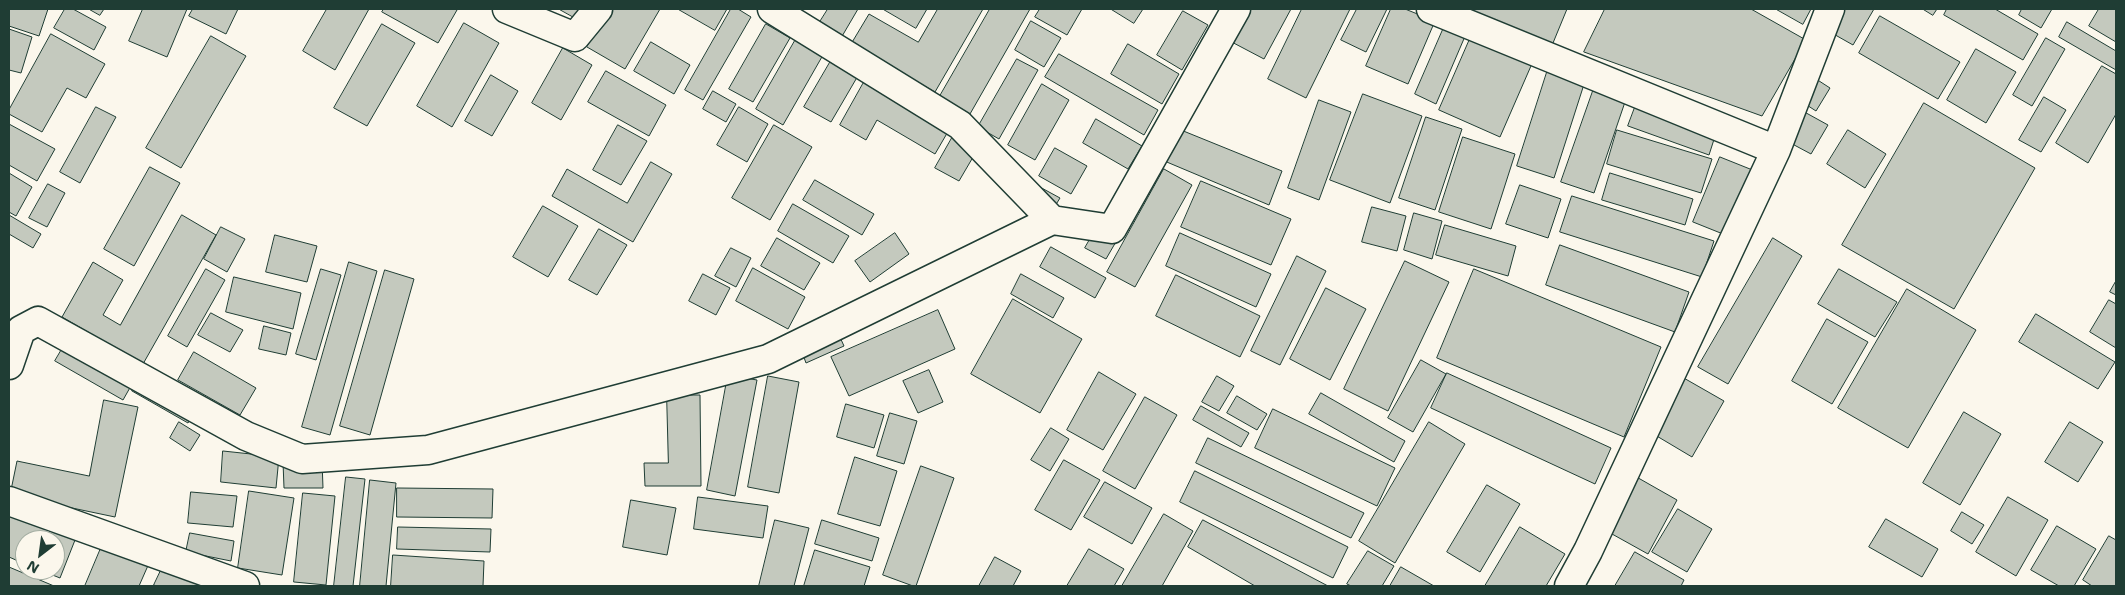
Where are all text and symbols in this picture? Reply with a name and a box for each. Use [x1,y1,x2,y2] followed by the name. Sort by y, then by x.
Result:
[15,530,65,580] north arrow
[24,557,42,578] text: N

